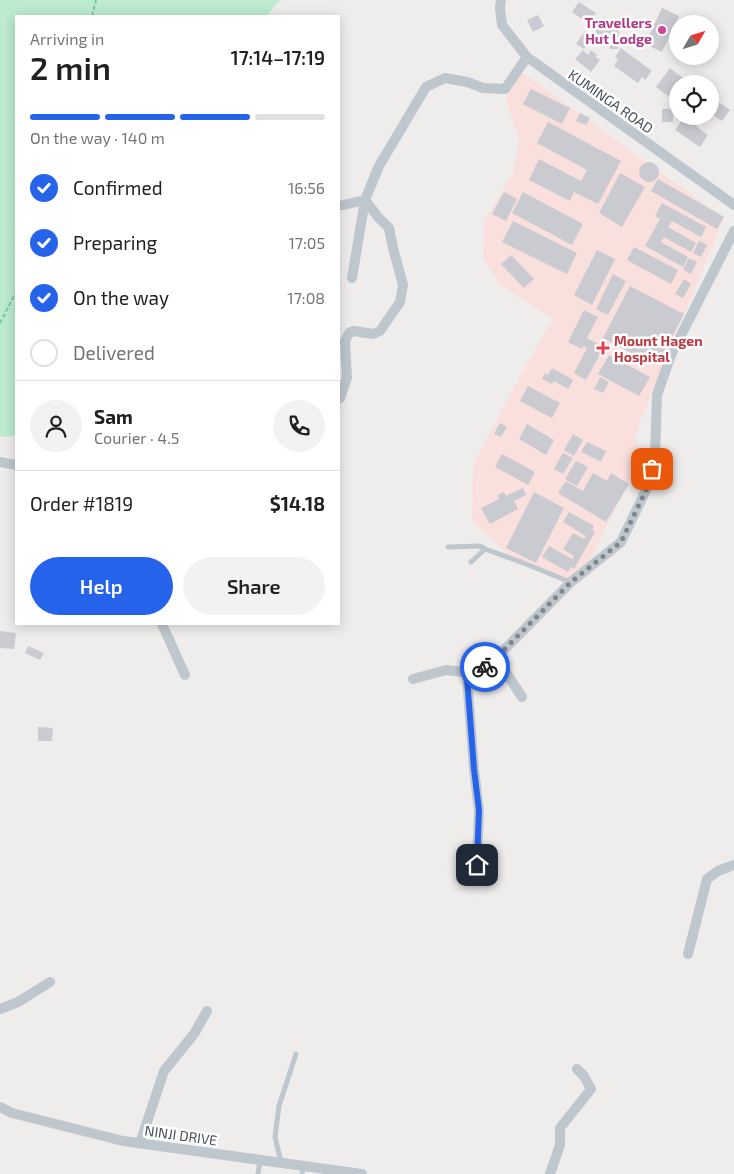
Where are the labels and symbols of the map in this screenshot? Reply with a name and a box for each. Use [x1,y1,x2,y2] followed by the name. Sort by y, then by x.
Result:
[585,14,652,47] place label: Travellers Hut Lodge
[669,15,719,65] north arrow
[656,24,668,36] marker: Travellers Hut Lodge
[565,65,657,137] street label: KUMINGA ROAD
[614,332,703,365] place label: Mount Hagen Hospital
[596,341,610,355] marker: Mount Hagen Hospital
[631,448,673,490] pin
[460,642,510,692] courier
[456,844,498,886] pin
[144,1122,218,1149] street label: NINJI DRIVE

